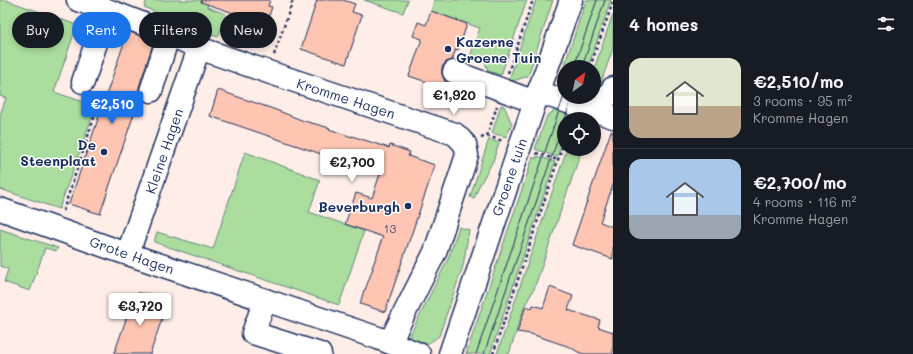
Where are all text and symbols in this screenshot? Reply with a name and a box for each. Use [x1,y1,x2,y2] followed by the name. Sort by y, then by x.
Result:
[12,12,64,48] chip: Buy
[72,12,131,48] chip: Rent
[139,12,212,48] chip: Filters
[220,12,277,48] chip: New
[629,13,698,35] text: 4 homes
[875,13,897,35] icon: filters
[456,32,541,67] place label: Kazerne Groene Tuin
[443,44,453,54] marker: Kazerne Groene Tuin
[557,60,601,104] north arrow
[557,60,601,156] map controls
[753,70,844,92] text: €2,510/mo
[294,73,398,123] street label: Kromme Hagen
[661,74,709,122] icon: home
[421,82,487,116] pin: €1,920
[432,86,476,103] text: €1,920
[79,91,145,125] pin: €2,510
[753,92,852,109] text: 3 rooms · 95 m²
[90,95,134,112] text: €2,510
[141,106,187,196] street label: Kleine Hagen
[753,109,848,126] text: Kromme Hagen
[557,112,601,156] button: locate
[20,135,96,170] place label: De Steenplaat
[487,136,531,218] street label: Groene tuin
[99,147,109,157] marker: De Steenplaat
[319,149,385,183] pin: €2,700
[329,153,375,170] text: €2,700
[753,171,847,193] text: €2,700/mo
[661,175,709,223] icon: home
[753,193,856,210] text: 4 rooms · 116 m²
[318,197,400,216] place label: Beverburgh
[403,201,413,211] marker: Beverburgh
[753,210,848,227] text: Kromme Hagen
[384,220,396,236] house number: 13
[87,232,177,278] street label: Grote Hagen
[107,293,173,327] pin: €3,720
[117,297,163,314] text: €3,720

